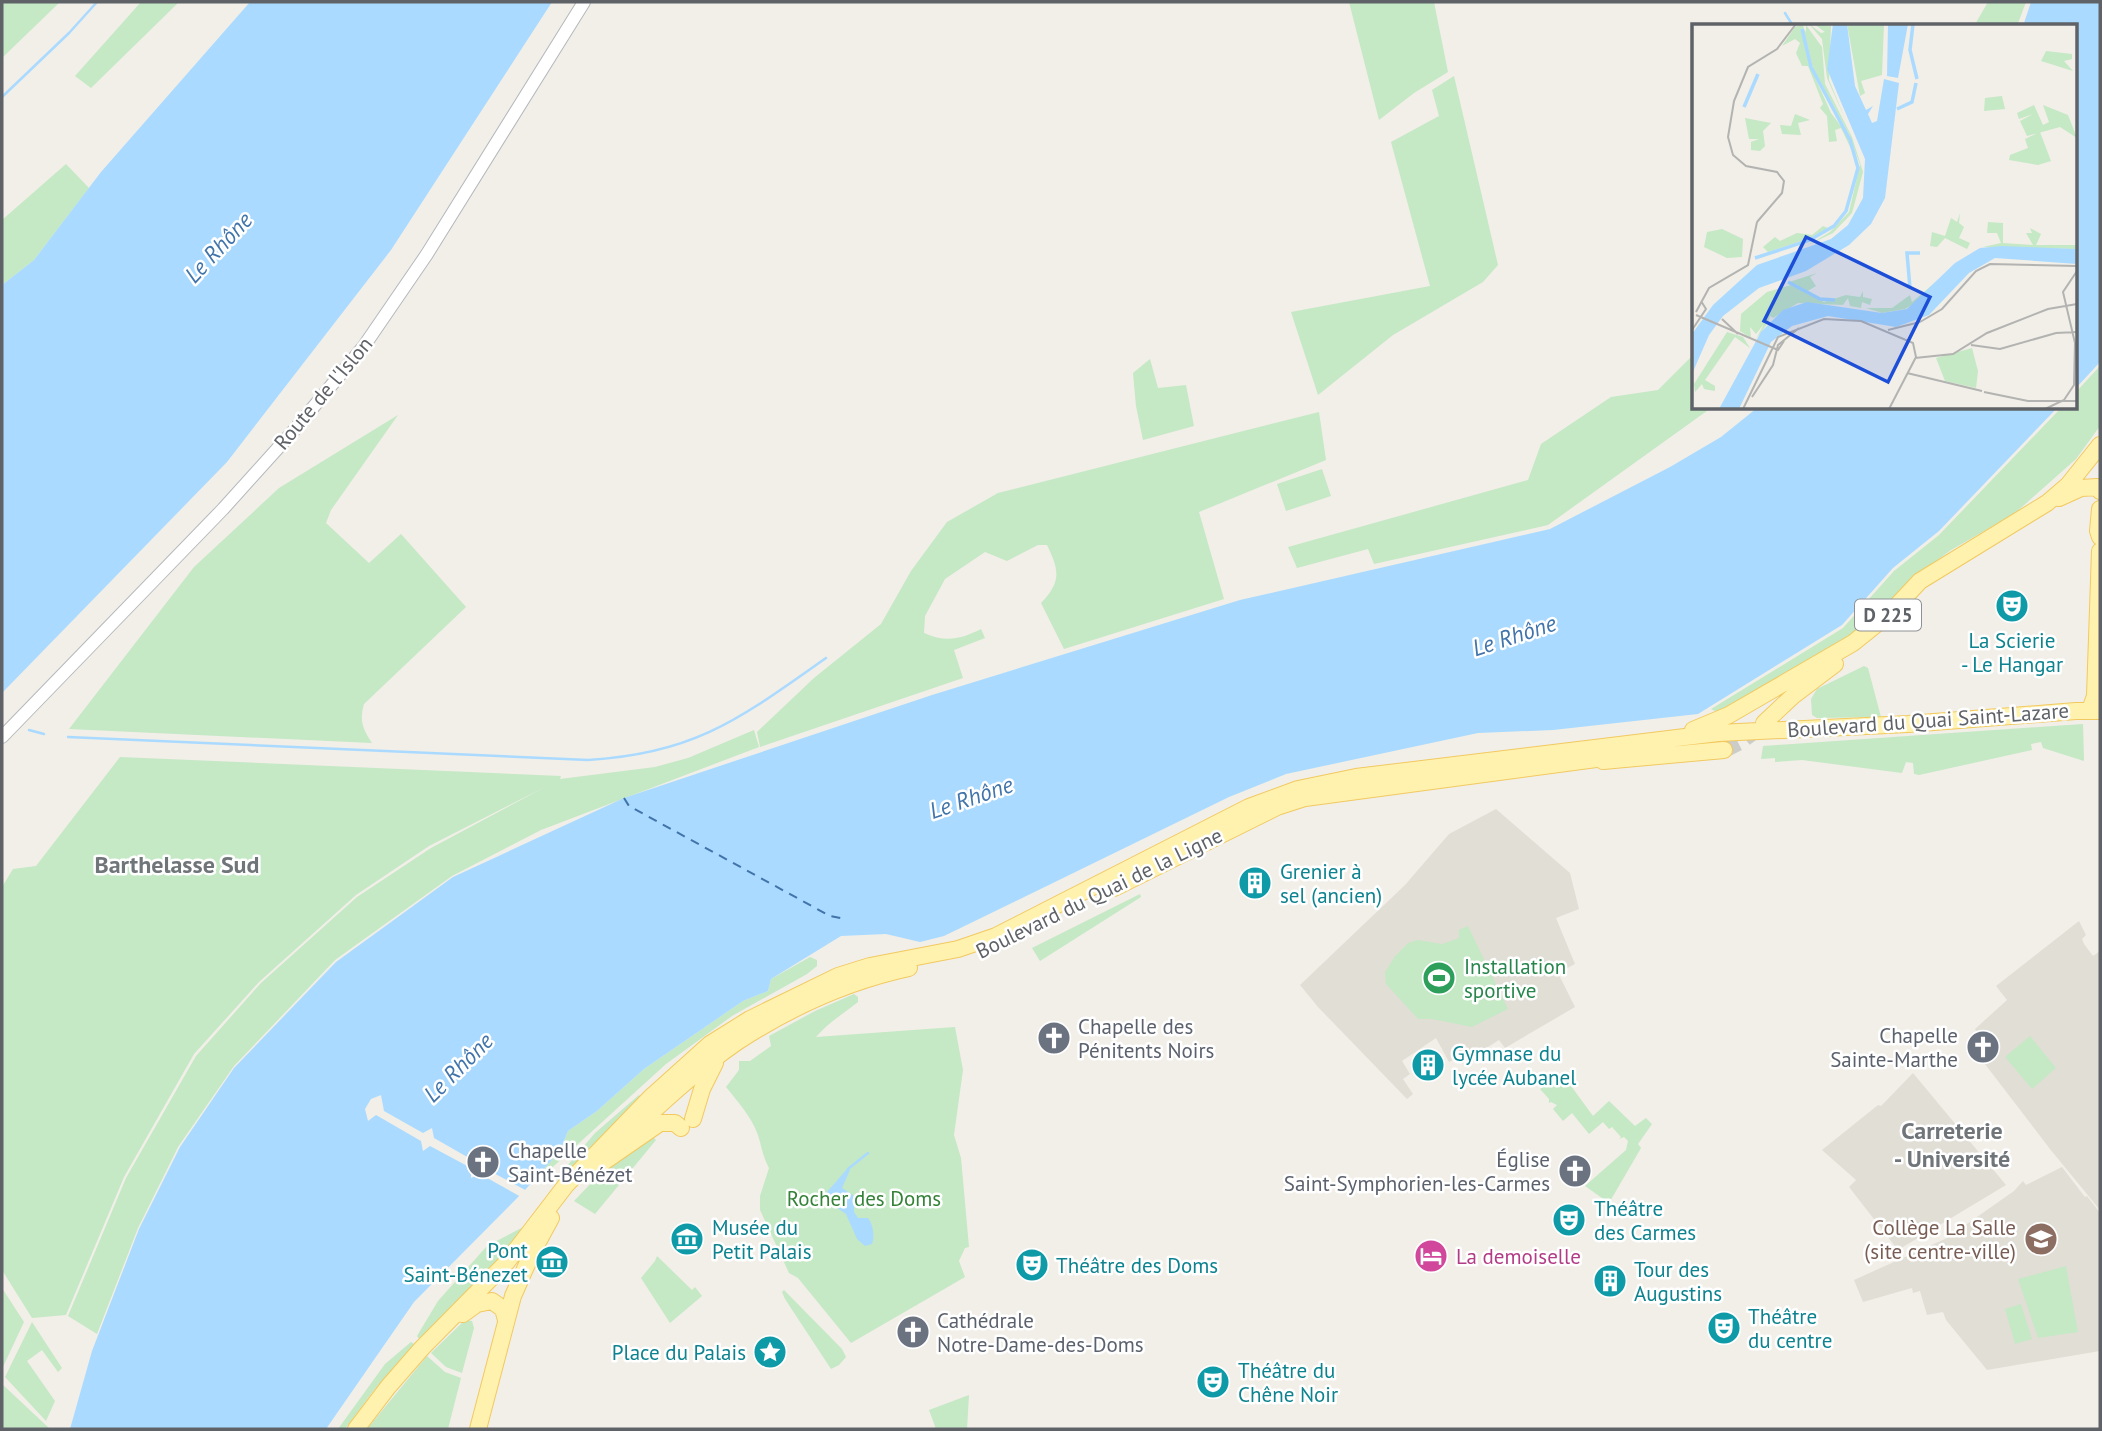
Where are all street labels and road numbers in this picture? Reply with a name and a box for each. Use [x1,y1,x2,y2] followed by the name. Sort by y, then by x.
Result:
[268,331,378,455] street label: Route de l'Islon
[1855,600,1921,630] road number: D 225
[1786,697,2070,743] street label: Boulevard du Quai Saint-Lazare
[971,821,1227,965] street label: Boulevard du Quai de la Ligne

